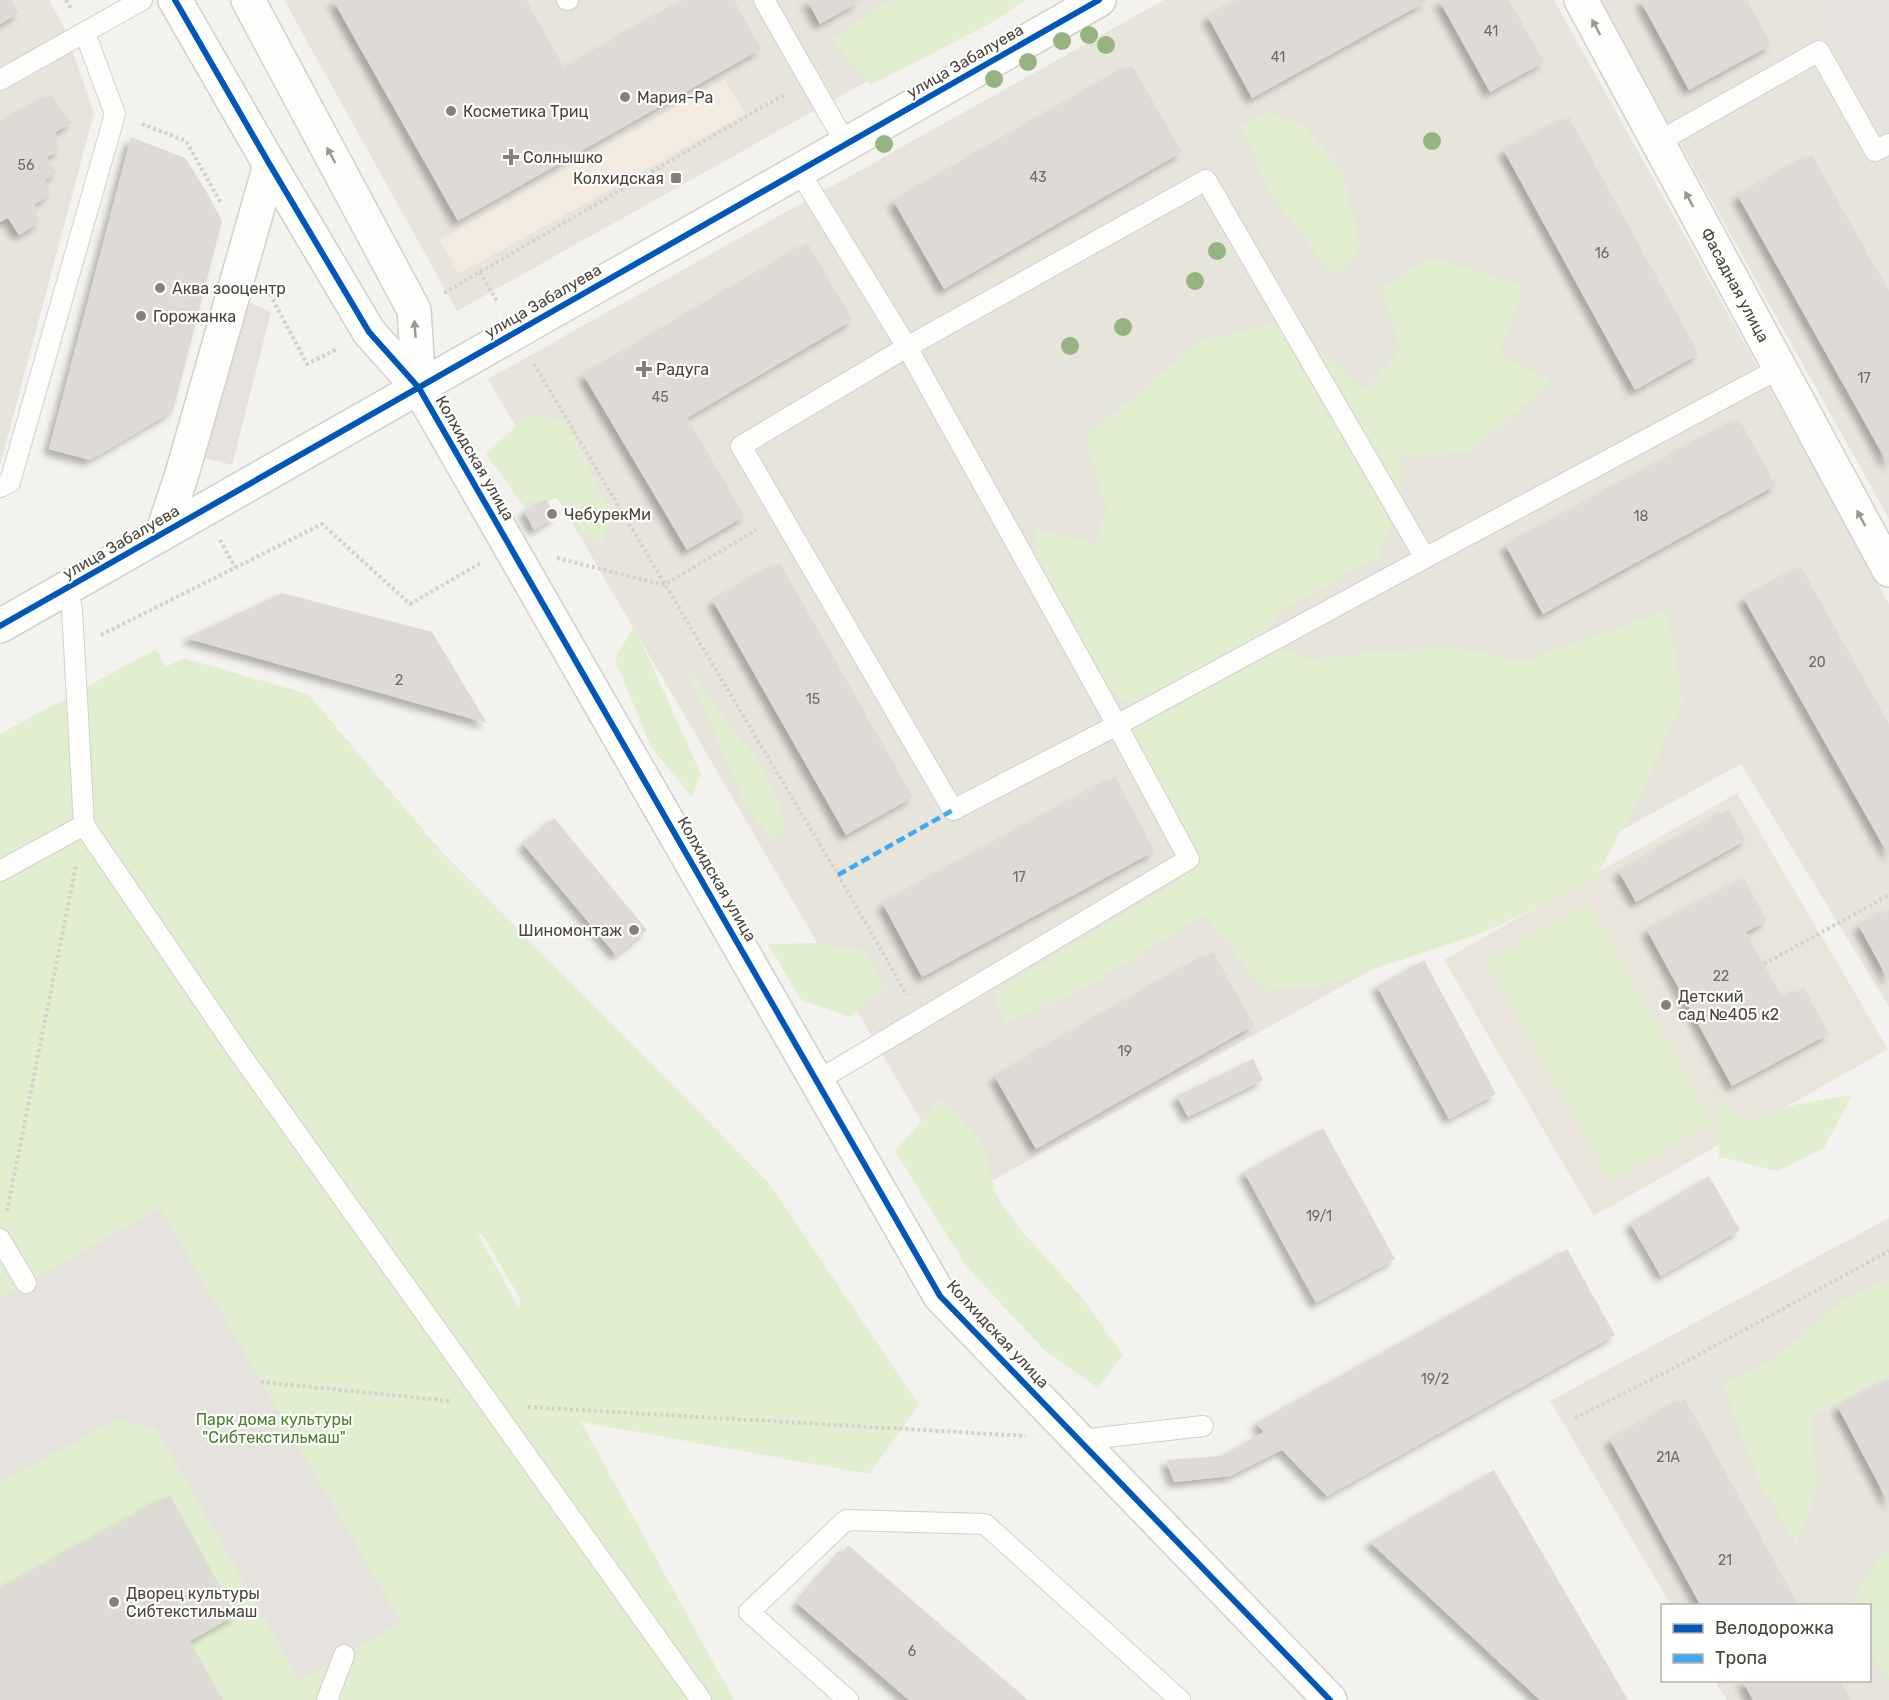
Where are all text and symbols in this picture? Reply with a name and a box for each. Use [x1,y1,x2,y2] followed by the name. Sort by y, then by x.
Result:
[1591,19,1601,36] one-way arrow
[903,20,1027,102] street label: улица Забалуева
[1484,23,1498,40] house number: 41
[1271,49,1285,66] house number: 41
[637,88,713,107] place label: Мария-Ра
[618,90,632,104] marker: Мария-Ра
[463,102,588,121] place label: Косметика Триц
[444,104,458,118] marker: Косметика Триц
[326,146,336,163] one-way arrow
[523,148,603,167] place label: Солнышко
[504,150,518,164] marker: Солнышко
[18,157,34,174] house number: 56
[573,169,664,188] place label: Колхидская
[1029,169,1047,186] house number: 43
[669,171,683,185] marker: Колхидская
[1684,190,1694,207] one-way arrow
[1697,224,1773,346] street label: Фасадная улица
[1595,245,1609,262] house number: 16
[481,260,605,342] street label: улица Забалуева
[172,279,286,298] place label: Аква зооцентр
[153,281,167,295] marker: Аква зооцентр
[153,307,236,326] place label: Горожанка
[134,309,148,323] marker: Горожанка
[411,320,420,339] one-way arrow
[656,360,709,379] place label: Радуга
[637,362,651,376] marker: Радуга
[1857,370,1871,387] house number: 17
[651,389,669,406] house number: 45
[432,392,518,524] street label: Колхидская улица
[59,501,183,583] street label: улица Забалуева
[564,505,651,524] place label: ЧебурекМи
[545,507,559,521] marker: ЧебурекМи
[1634,508,1649,525] house number: 18
[1856,509,1866,526] one-way arrow
[1808,654,1826,671] house number: 20
[395,672,403,689] house number: 2
[806,691,820,708] house number: 15
[674,813,760,945] street label: Колхидская улица
[1012,869,1026,886] house number: 17
[518,921,622,940] place label: Шиномонтаж
[627,923,641,937] marker: Шиномонтаж
[1713,968,1729,985] house number: 22
[1678,987,1779,1024] place label: Детский сад №405 к2
[1659,998,1673,1012] marker: Детский сад №405 к2
[1118,1043,1132,1060] house number: 19
[1306,1208,1332,1225] house number: 19/1
[943,1276,1053,1392] street label: Колхидская улица
[1421,1371,1449,1388] house number: 19/2
[196,1410,352,1447] park label: Парк дома культуры "Сибтекстильмаш"
[1656,1449,1680,1466] house number: 21А
[1718,1552,1732,1569] house number: 21
[126,1584,260,1621] place label: Дворец культуры Сибтекстильмаш
[107,1595,121,1609] marker: Дворец культуры Сибтекстильмаш
[1661,1604,1871,1682] legend
[1715,1617,1834,1639] text: Велодорожка
[908,1643,916,1660] house number: 6
[1715,1647,1767,1669] text: Тропа

